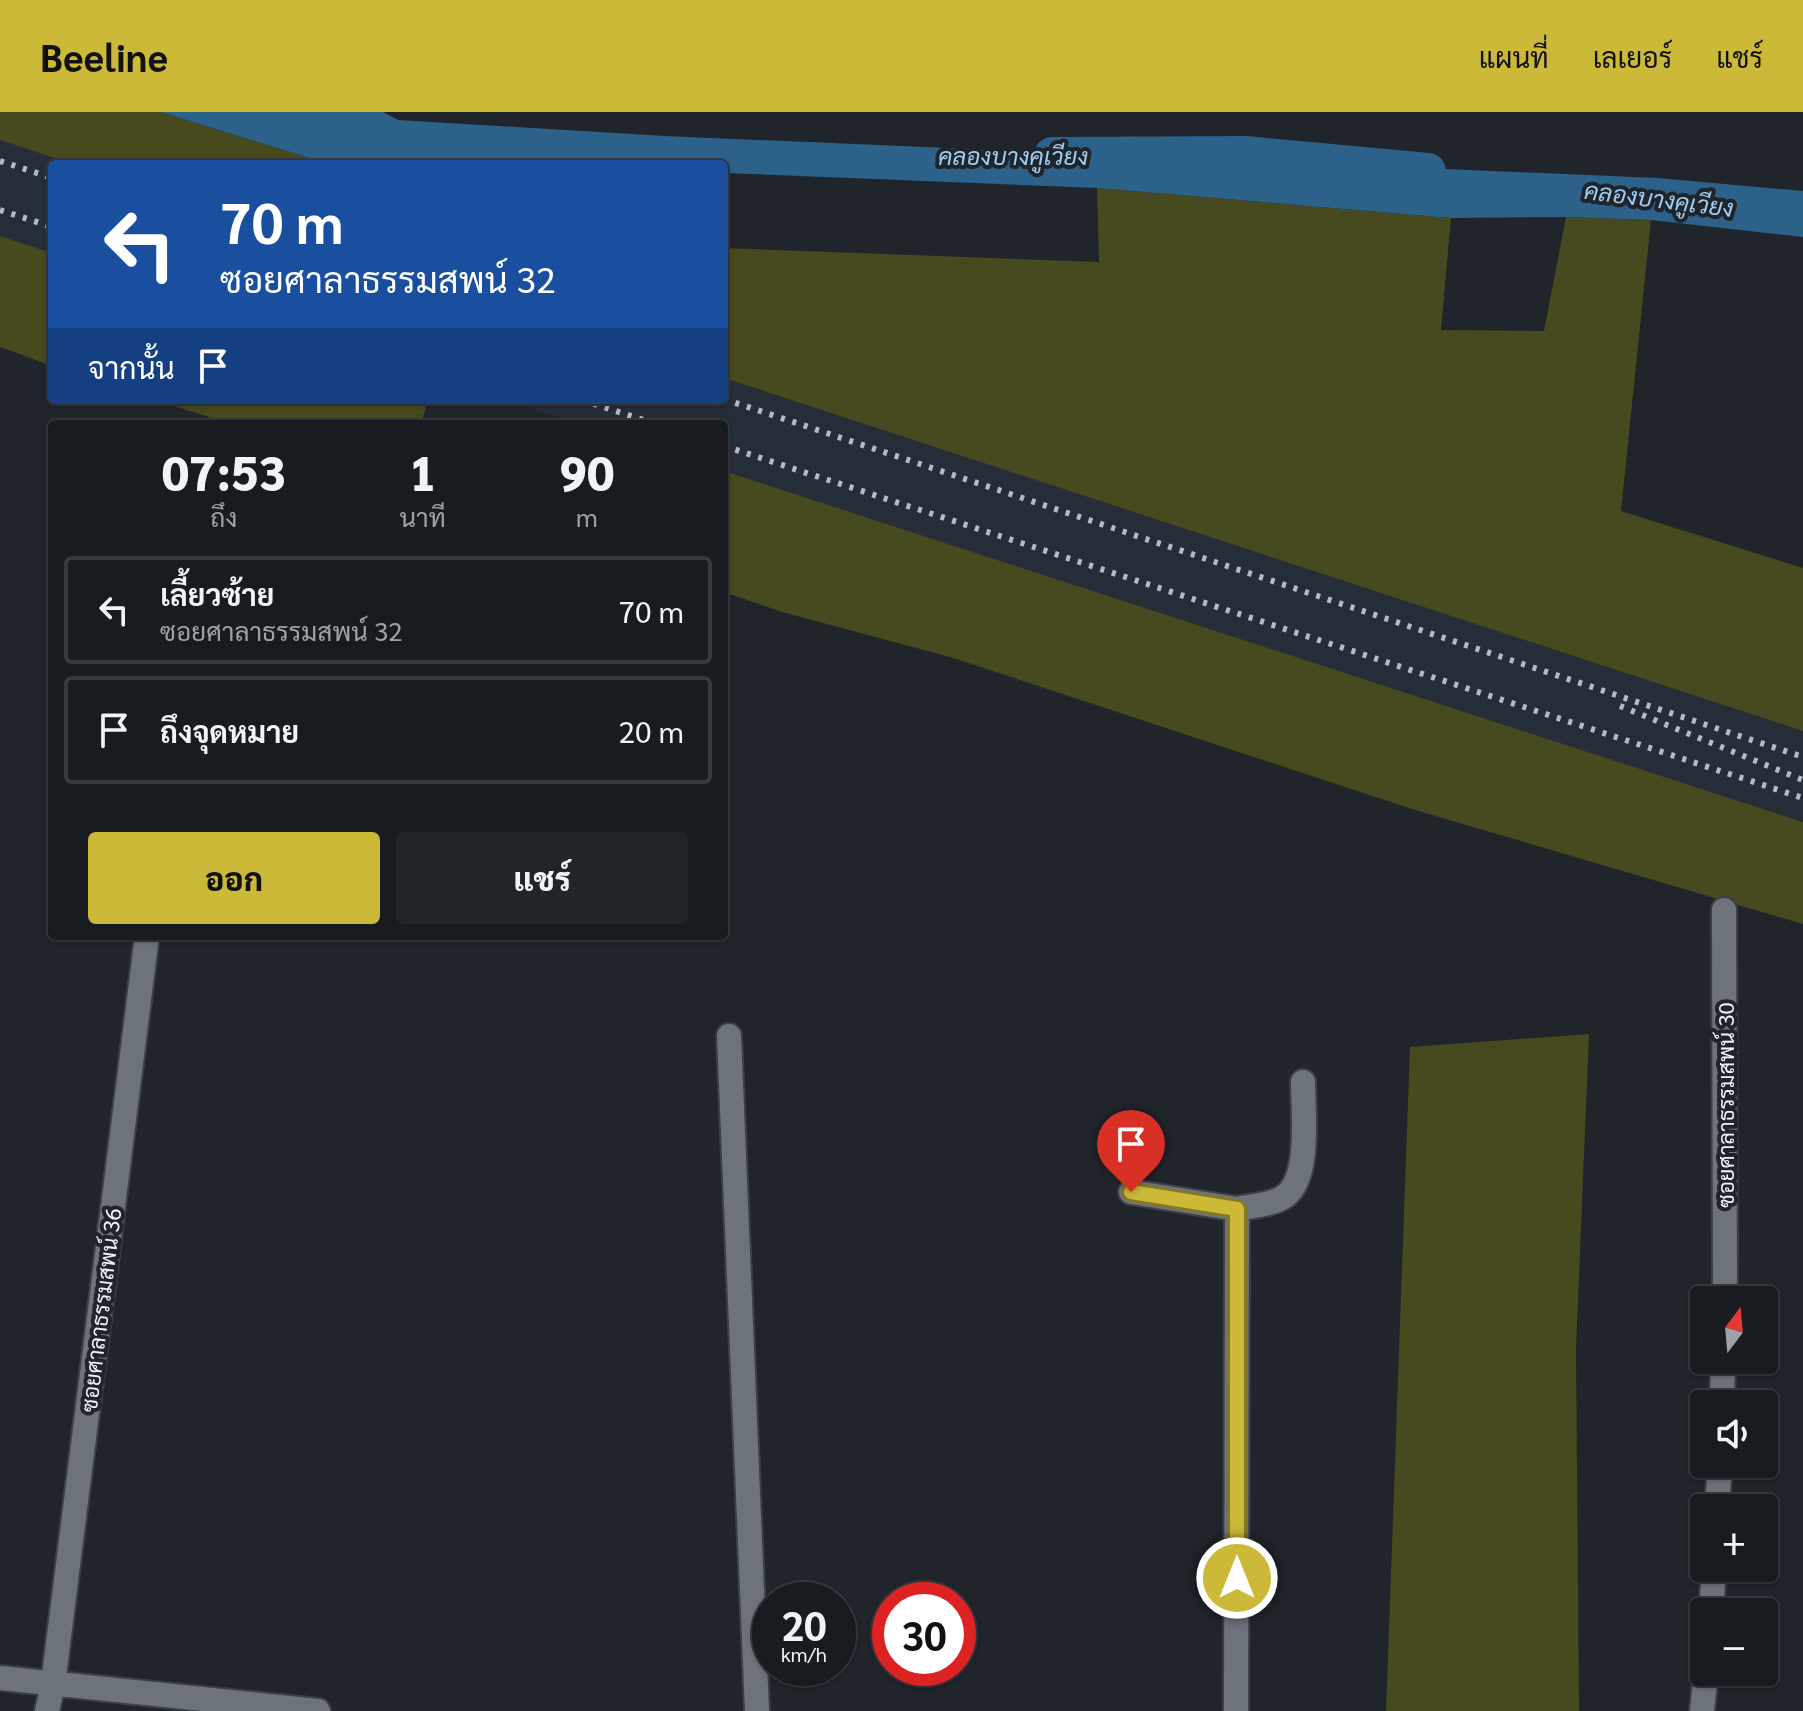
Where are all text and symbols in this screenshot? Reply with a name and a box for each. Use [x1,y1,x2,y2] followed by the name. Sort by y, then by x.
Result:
[40,31,168,81] text: Beeline
[1479,38,1549,74] text: แผนที่
[1593,38,1672,74] text: เลเยอร์
[1716,38,1763,74] text: แชร์
[938,139,1088,174] water label: คลองบางคูเวียง
[1582,173,1736,226] water label: คลองบางคูเวียง
[220,184,344,257] text: 70 m
[88,192,192,296] icon: left
[220,255,556,301] text: ซอยศาลาธรรมสพน์ 32
[191,344,235,388] icon: arrive
[88,347,175,386] text: จากนั้น
[162,440,286,502] text: 07:53
[409,440,436,502] text: 1
[560,440,614,502] text: 90
[210,499,237,533] text: ถึง
[400,499,446,533] text: นาที
[576,499,598,533] text: m
[160,574,274,613] text: เลี้ยวซ้าย
[92,588,136,632] icon: left
[619,591,684,630] text: 70 m
[160,613,403,647] text: ซอยศาลาธรรมสพน์ 32
[92,708,136,752] icon: arrive
[160,711,299,750] text: ถึงจุดหมาย
[619,711,684,750] text: 20 m
[88,832,380,924] button: ออก
[396,832,688,924] button: แชร์
[1711,1002,1739,1208] street label: ซอยศาลาธรรมสพน์ 30
[1097,1110,1165,1192] pin
[1109,1122,1153,1166] icon: arrive
[74,1206,126,1414] street label: ซอยศาลาธรรมสพน์ 36
[1690,1286,1778,1374] north arrow
[1690,1286,1778,1686] map controls
[1690,1390,1778,1478] button: sound
[1690,1494,1778,1582] button: +
[1195,1536,1279,1620] position arrow
[872,1582,976,1686] speed limit sign: 30
[781,1598,827,1650] text: 20
[1690,1598,1778,1686] button: −
[781,1641,827,1667] text: km/h

